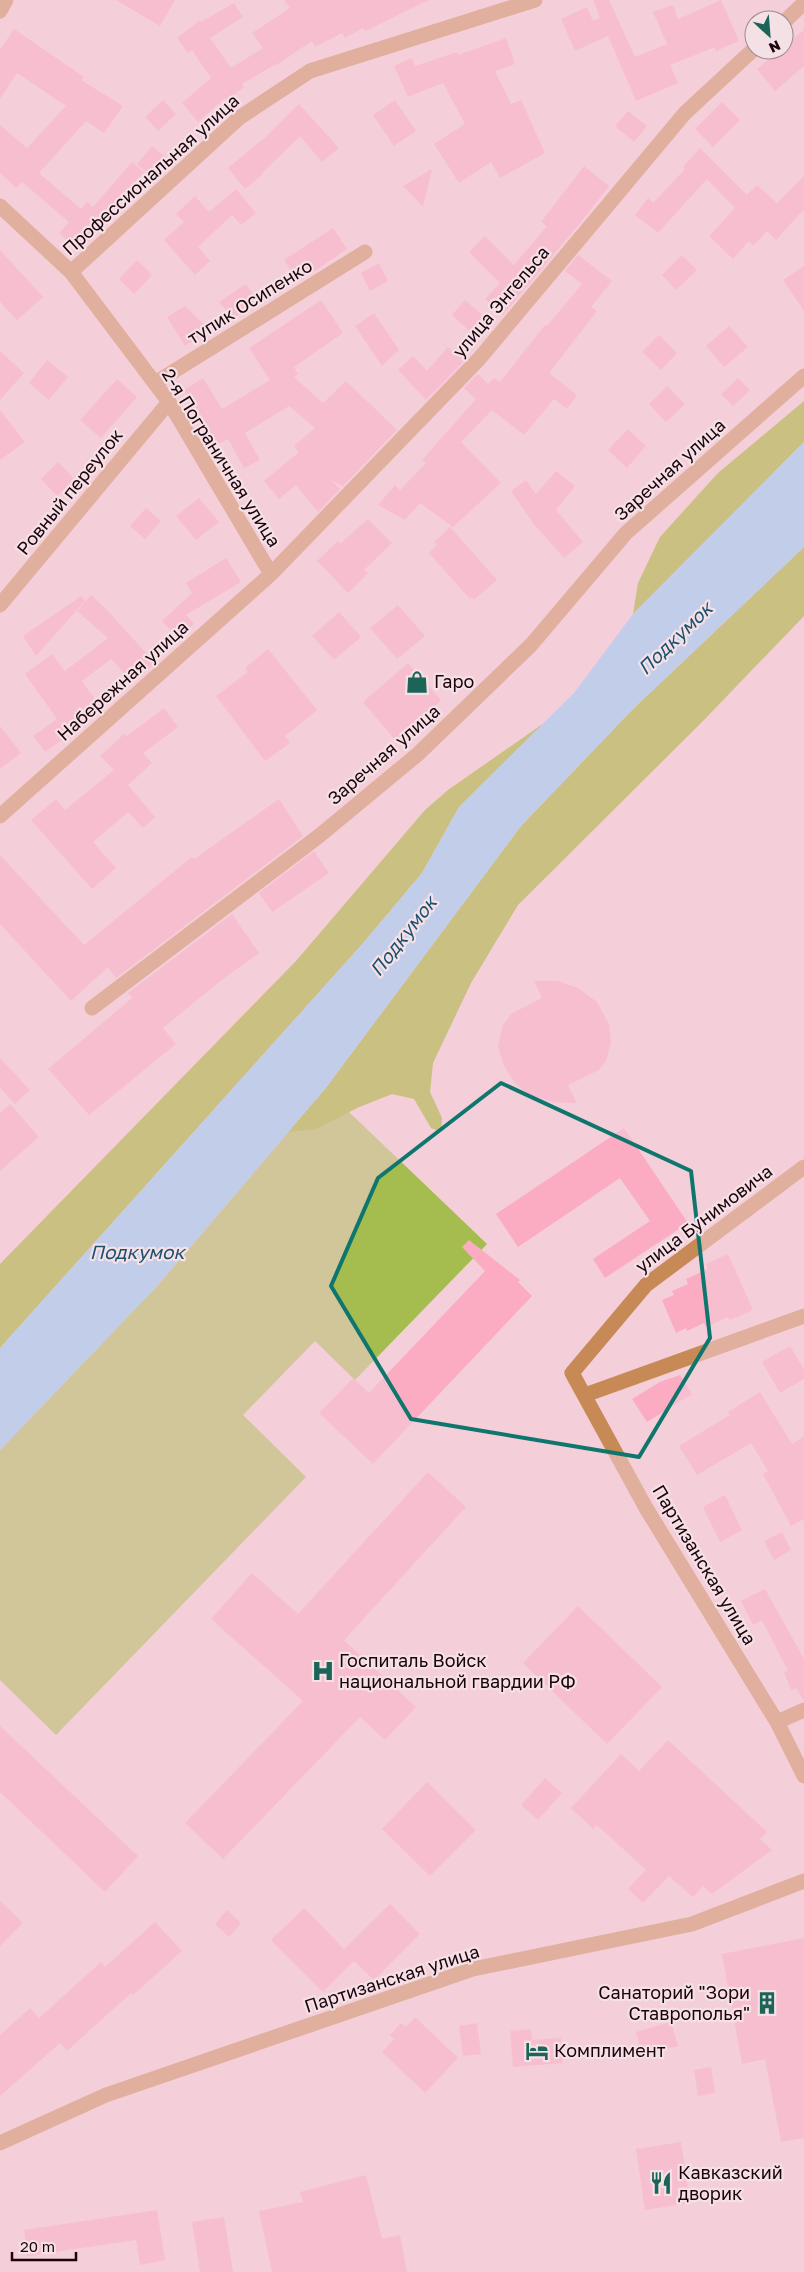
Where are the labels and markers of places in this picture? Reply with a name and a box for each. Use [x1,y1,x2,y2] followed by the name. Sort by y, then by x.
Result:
[404,669,430,695] shop icon: Гаро
[434,670,474,692] place label: Гаро
[339,1649,576,1692] place label: Госпиталь Войск национальной гвардии РФ
[310,1658,336,1684] hospital icon: Госпиталь Войск национальной гвардии РФ
[598,1981,750,2024] place label: Санаторий "Зори Ставрополья"
[754,1990,780,2016] building icon: Санаторий "Зори Ставрополья"
[524,2038,550,2064] hotel icon: Комплимент
[554,2039,666,2061] place label: Комплимент
[678,2161,783,2204] place label: Кавказский дворик
[648,2170,674,2196] restaurant icon: Кавказский дворик

